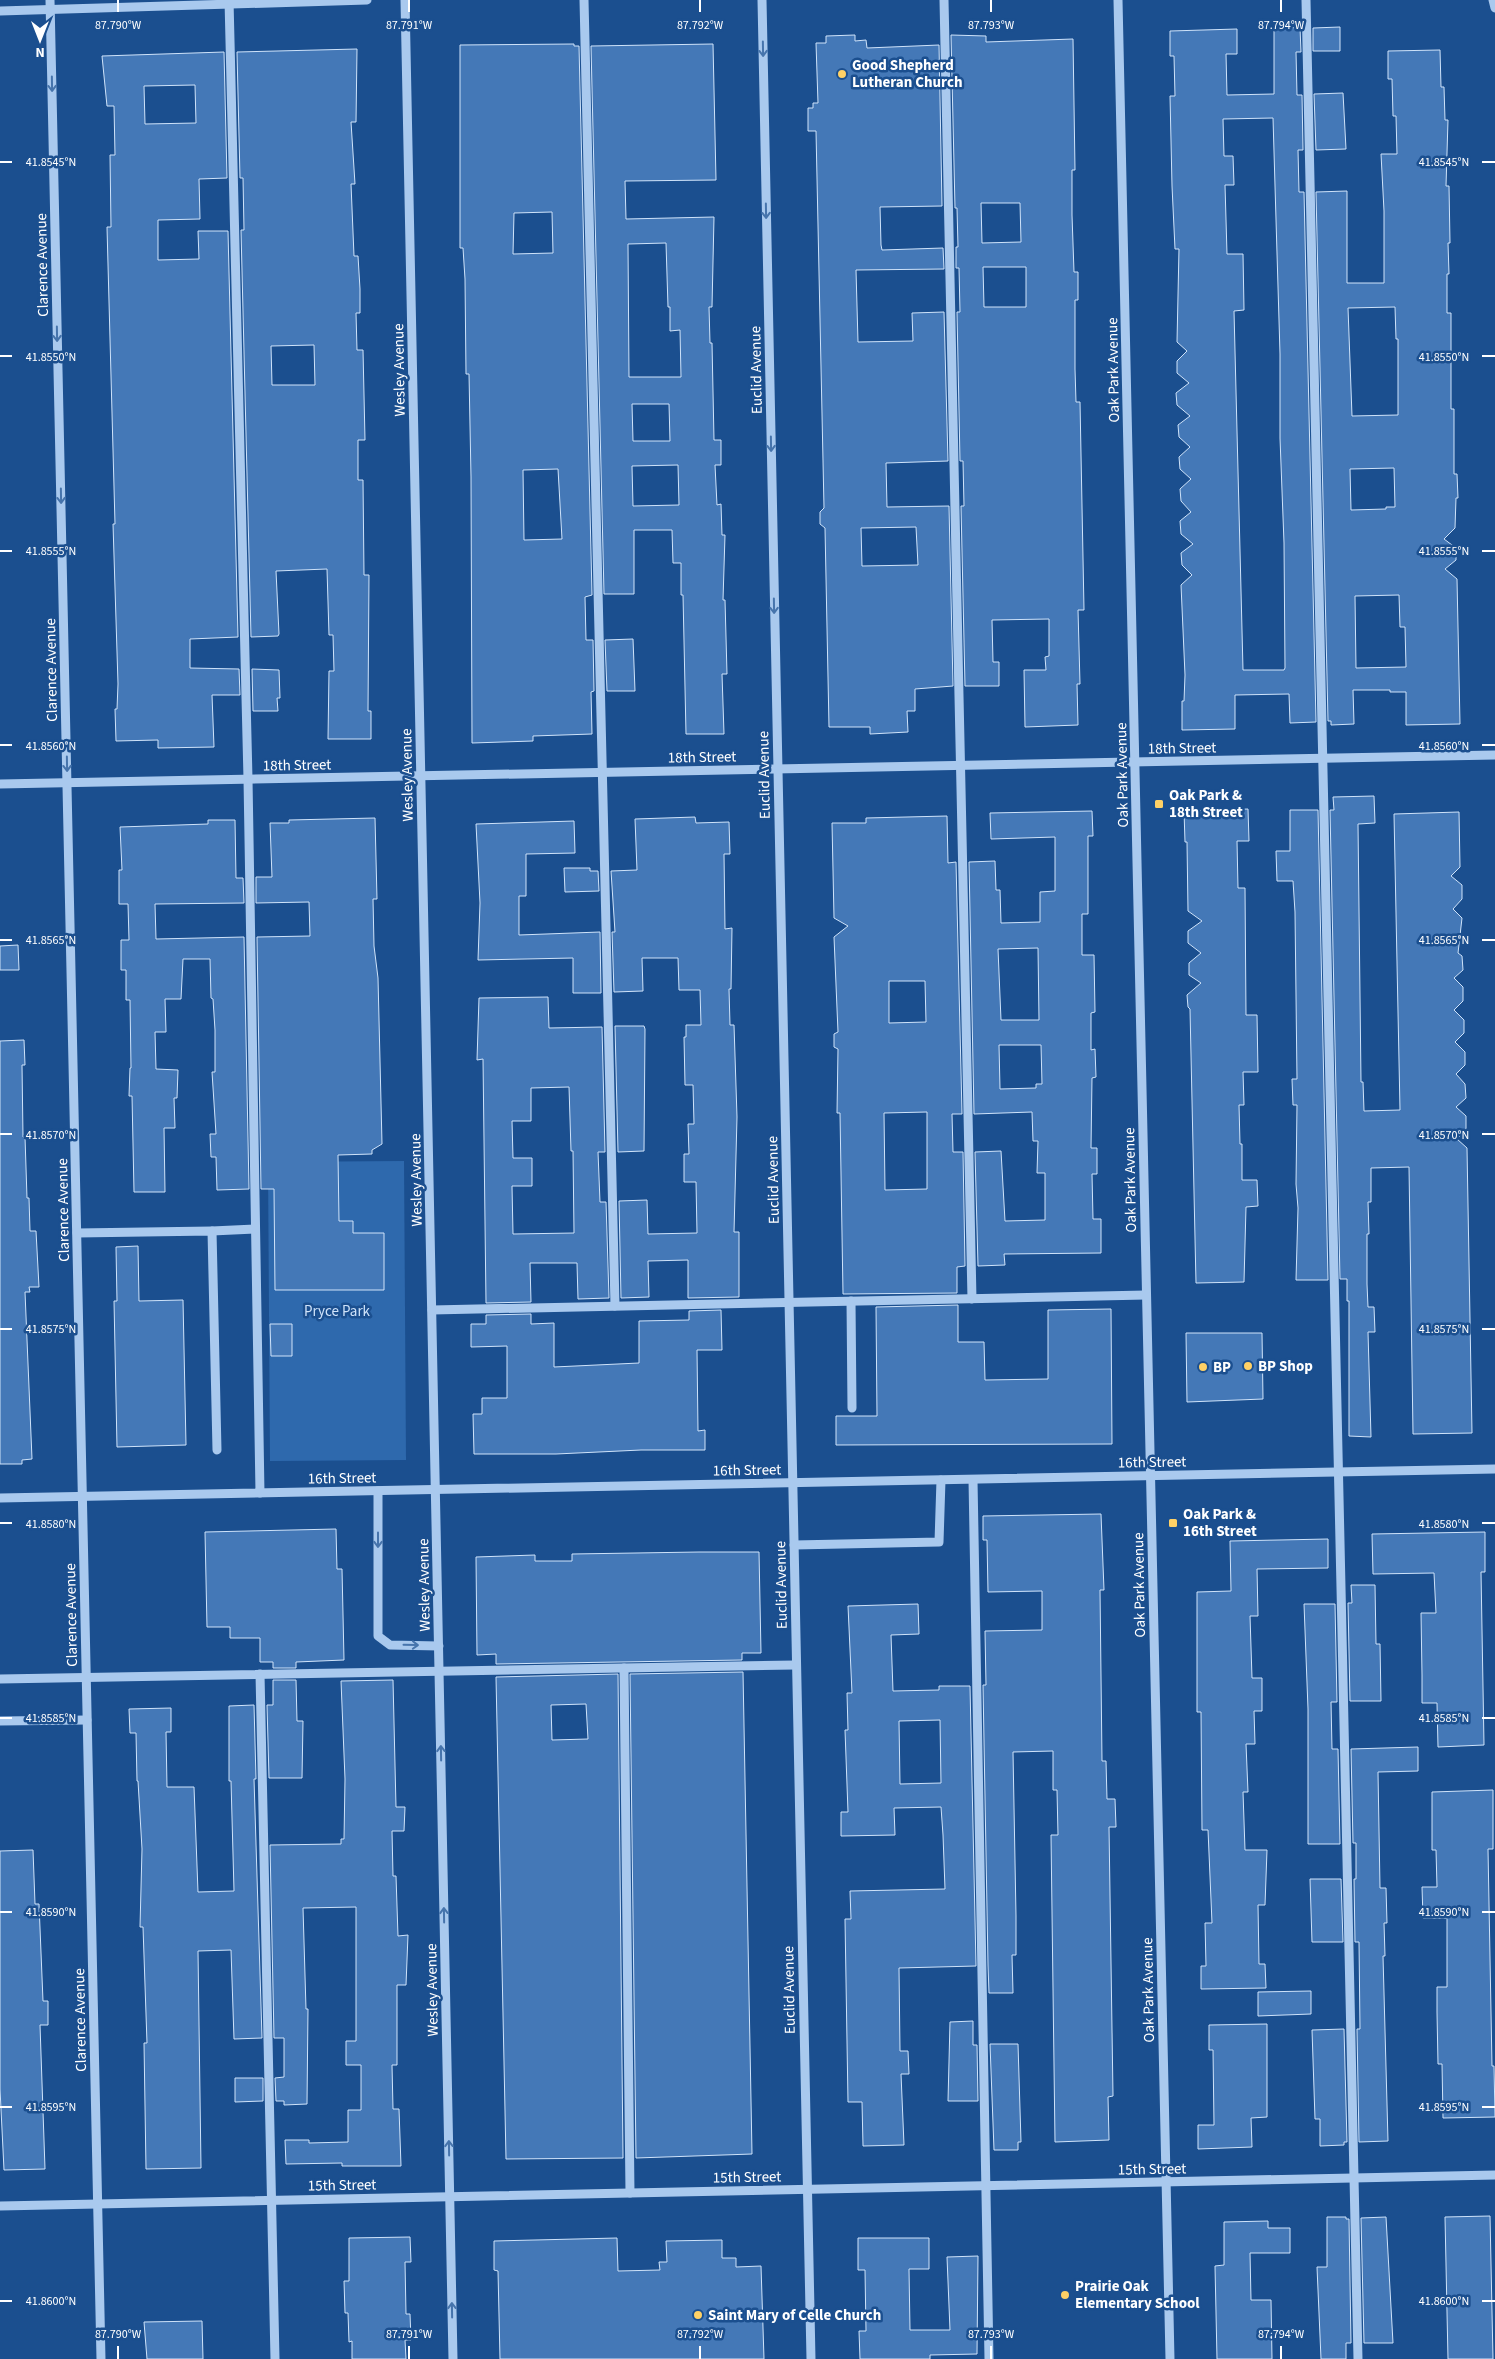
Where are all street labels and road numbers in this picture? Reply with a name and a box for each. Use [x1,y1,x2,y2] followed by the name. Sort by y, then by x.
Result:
[31,213,54,317] street label: Clarence Avenue
[1102,317,1125,423] street label: Oak Park Avenue
[388,323,411,417] street label: Wesley Avenue
[745,326,768,414] street label: Euclid Avenue
[40,618,63,722] street label: Clarence Avenue
[1111,722,1134,828] street label: Oak Park Avenue
[396,728,419,822] street label: Wesley Avenue
[753,731,776,819] street label: Euclid Avenue
[1147,737,1217,760] street label: 18th Street
[667,746,737,769] street label: 18th Street
[262,754,332,777] street label: 18th Street
[1119,1127,1142,1233] street label: Oak Park Avenue
[405,1133,428,1227] street label: Wesley Avenue
[762,1136,785,1224] street label: Euclid Avenue
[52,1158,75,1262] street label: Clarence Avenue
[1117,1451,1187,1474] street label: 16th Street
[712,1459,782,1482] street label: 16th Street
[307,1467,377,1490] street label: 16th Street
[1128,1532,1151,1638] street label: Oak Park Avenue
[413,1538,436,1632] street label: Wesley Avenue
[770,1541,793,1629] street label: Euclid Avenue
[60,1563,83,1667] street label: Clarence Avenue
[1137,1937,1160,2043] street label: Oak Park Avenue
[421,1943,444,2037] street label: Wesley Avenue
[778,1946,801,2034] street label: Euclid Avenue
[69,1968,92,2072] street label: Clarence Avenue
[1117,2158,1187,2181] street label: 15th Street
[712,2166,782,2189] street label: 15th Street
[307,2174,377,2197] street label: 15th Street

